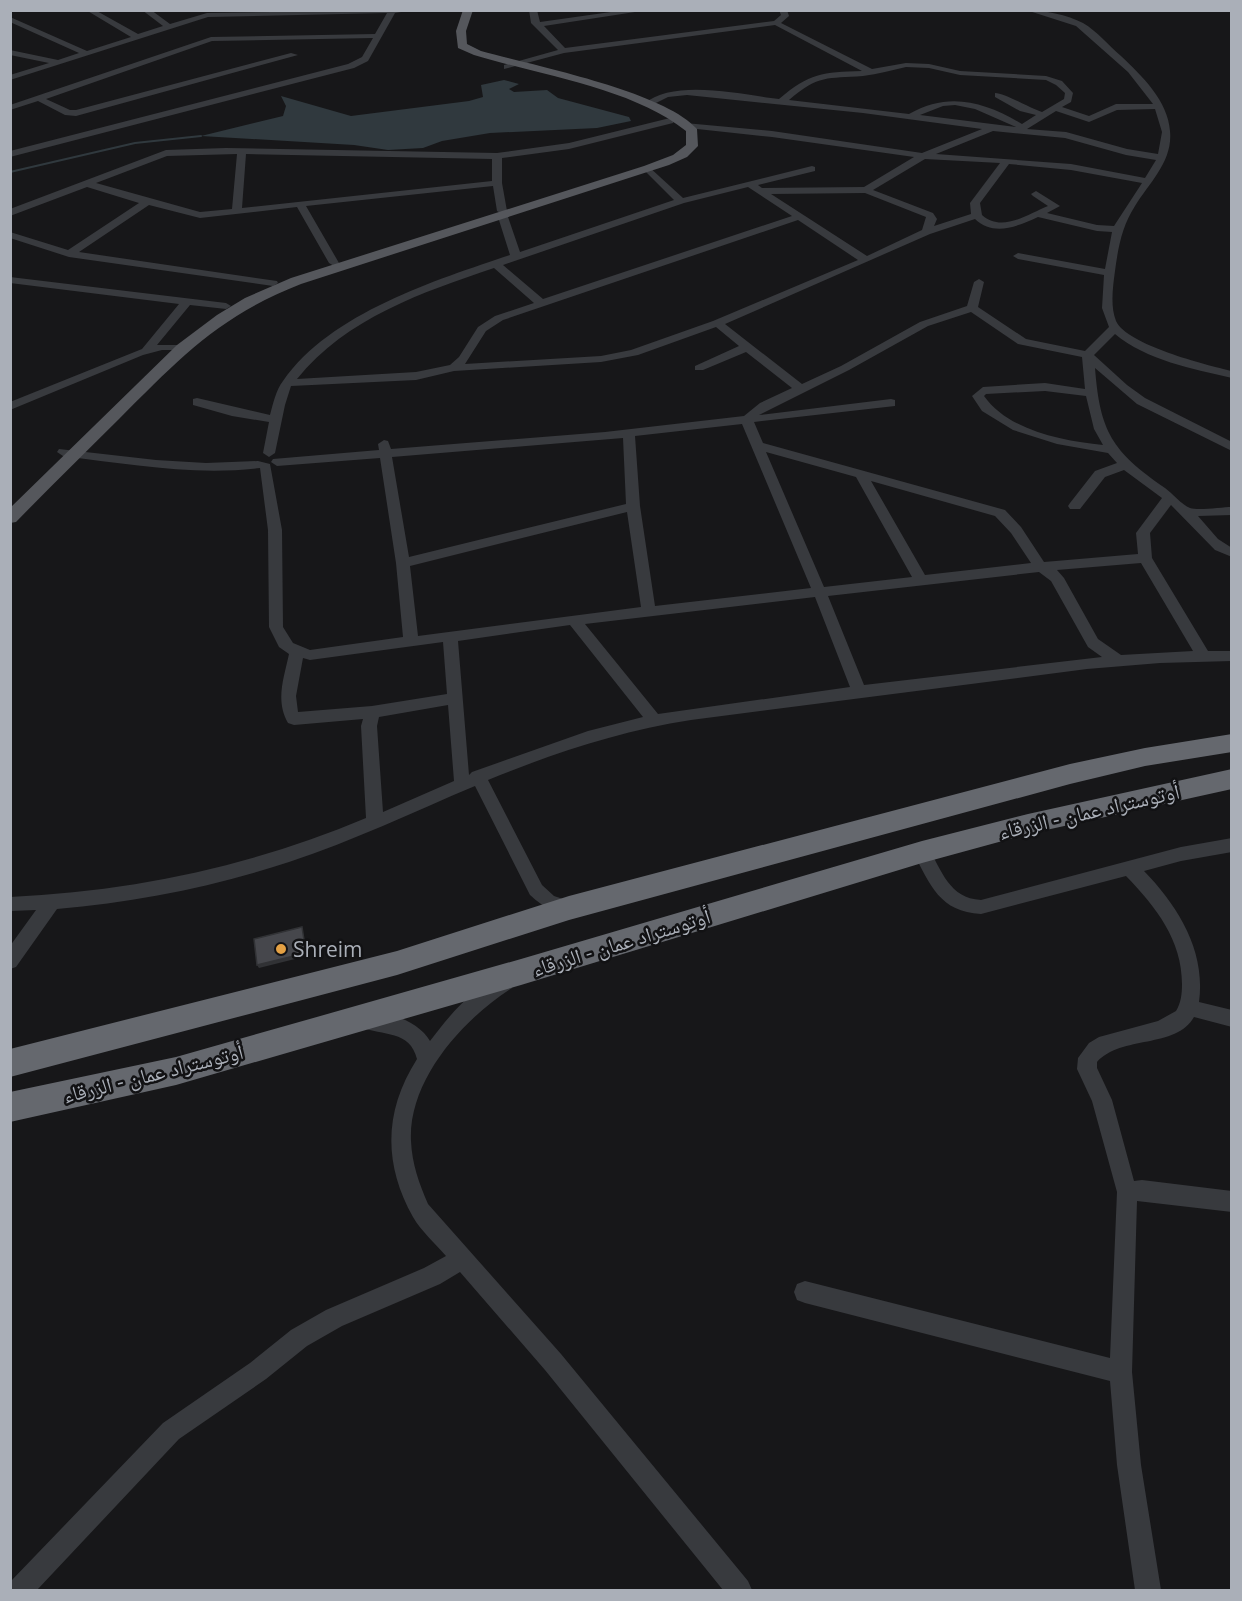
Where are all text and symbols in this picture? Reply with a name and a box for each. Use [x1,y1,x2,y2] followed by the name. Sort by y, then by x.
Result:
[996,777,1182,845] street label: أوتوستراد عمان - الزرقاء
[529,902,713,982] street label: أوتوستراد عمان - الزرقاء
[293,935,363,963] place label: Shreim
[274,942,288,956] marker: Shreim
[60,1037,246,1109] street label: أوتوستراد عمان - الزرقاء

